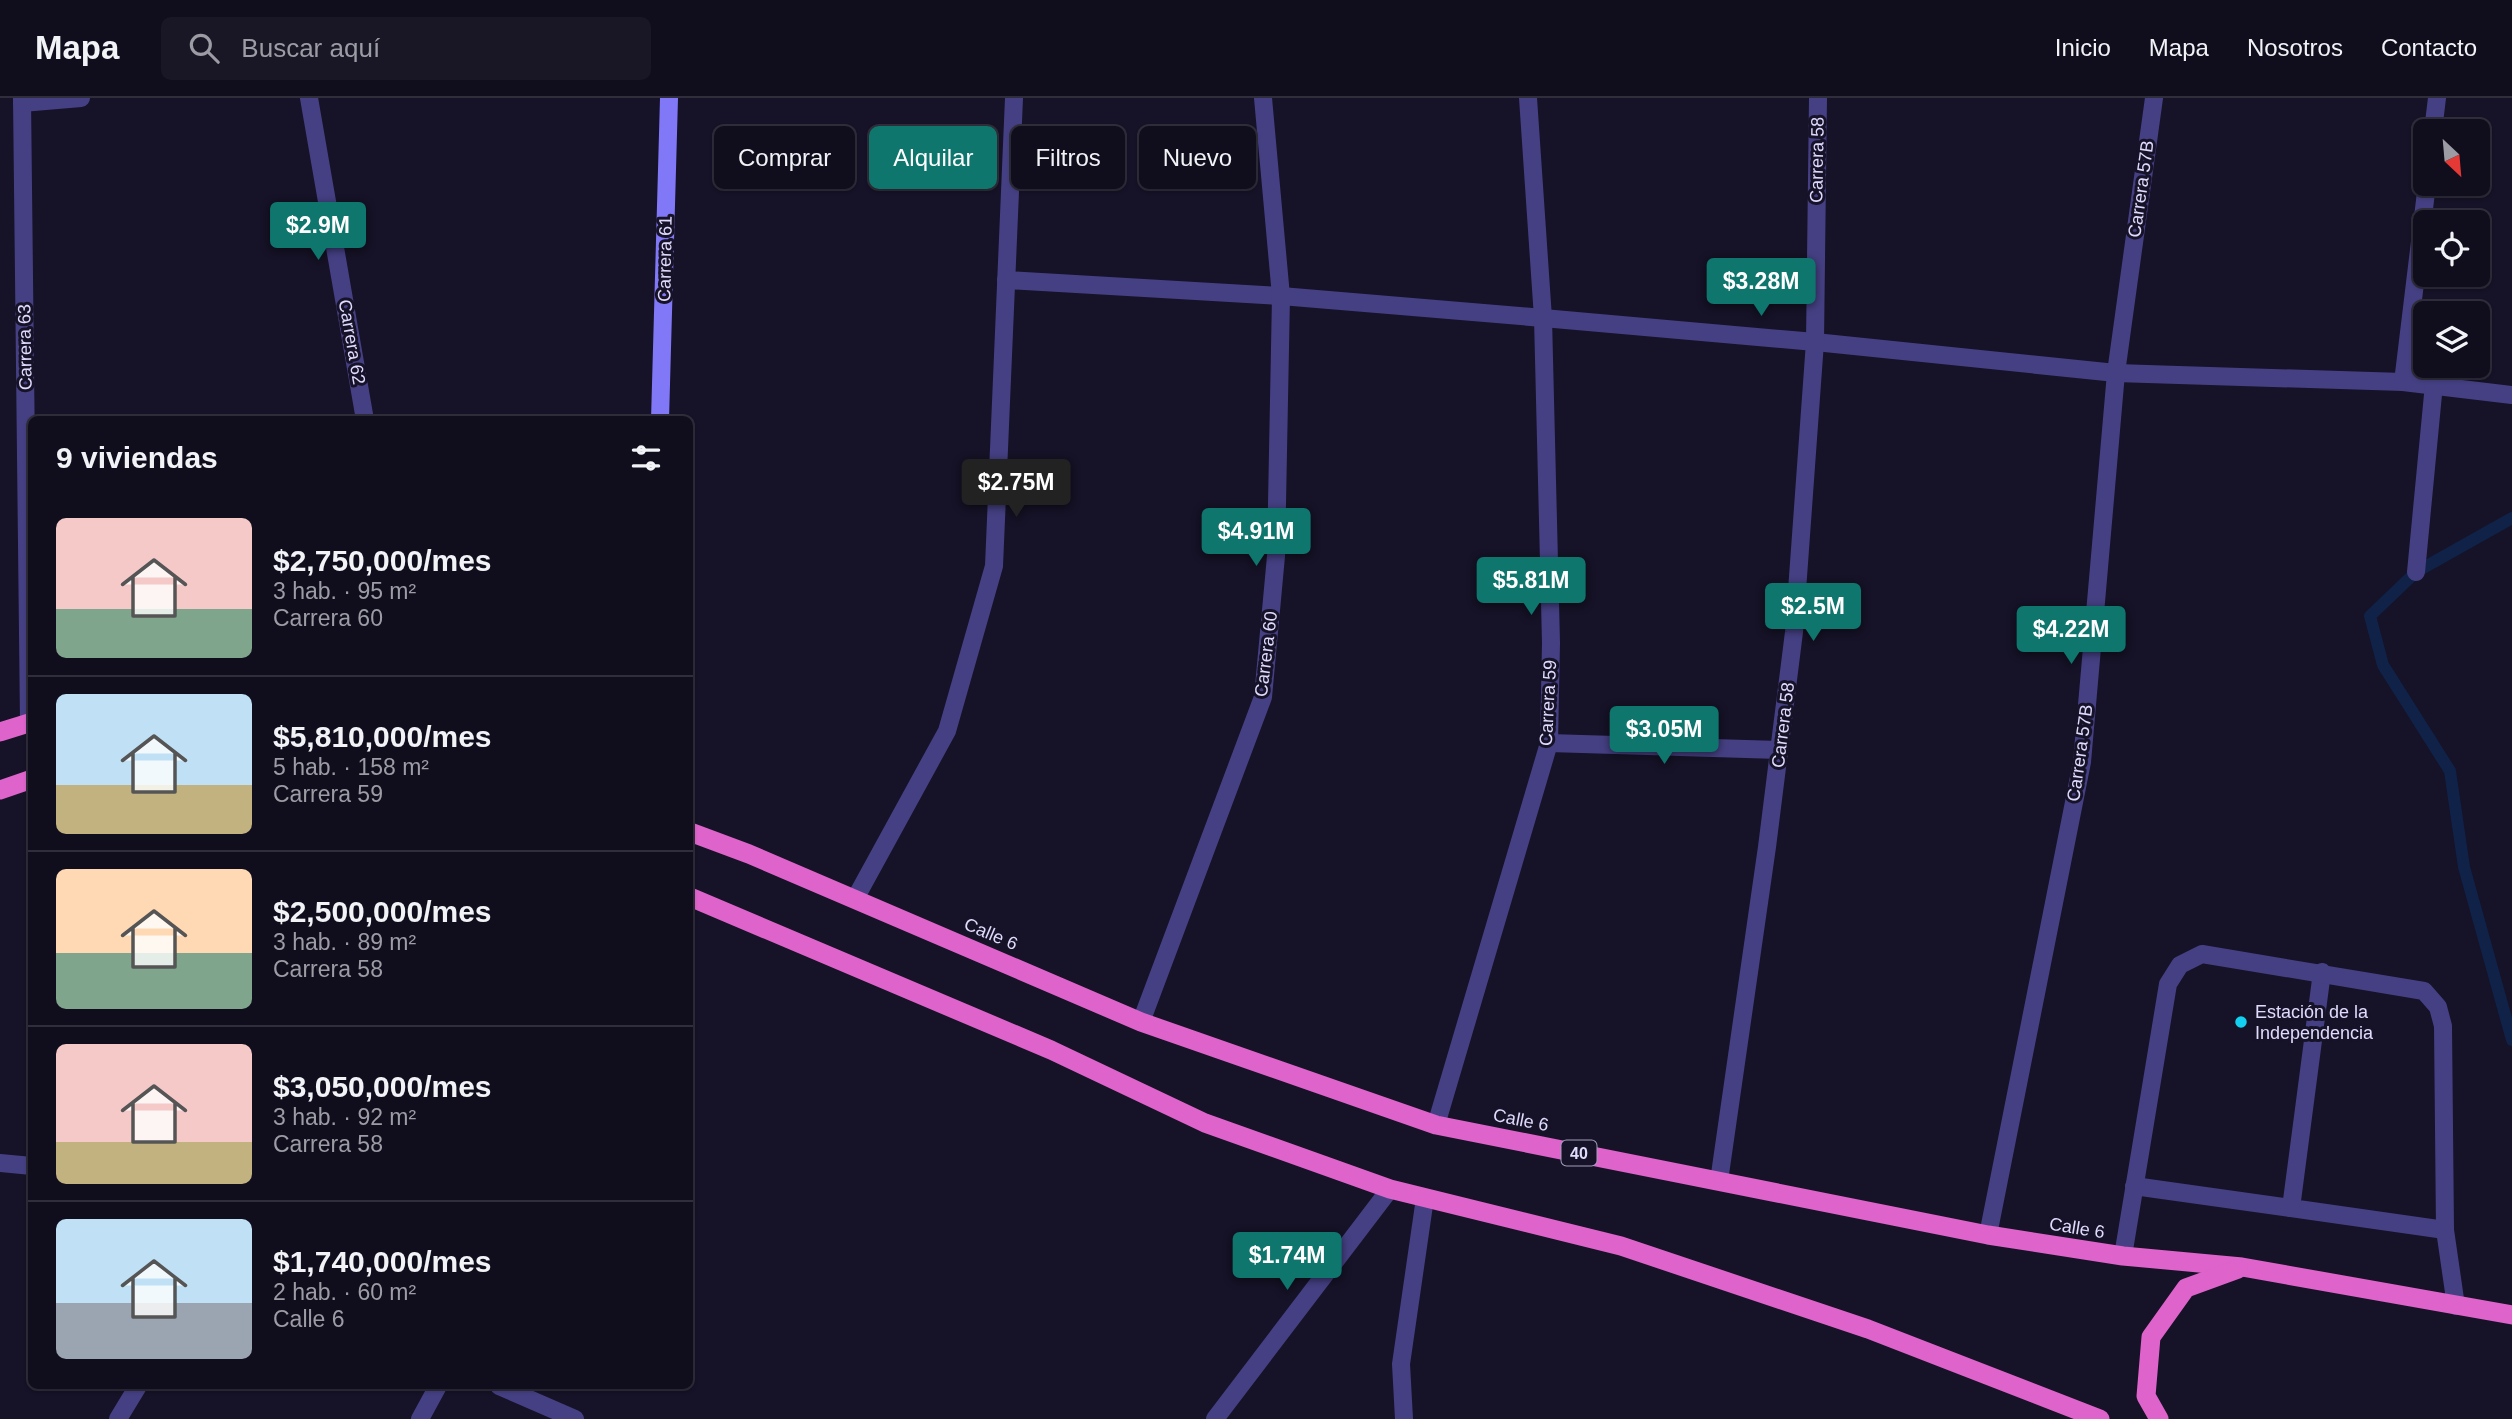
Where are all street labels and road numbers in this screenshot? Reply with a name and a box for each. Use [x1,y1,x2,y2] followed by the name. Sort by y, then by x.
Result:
[1806,117,1828,203] street label: Carrera 58
[2124,139,2158,239] street label: Carrera 57B
[654,216,676,302] street label: Carrera 61
[335,298,369,386] street label: Carrera 62
[14,304,36,390] street label: Carrera 63
[1251,610,1281,698] street label: Carrera 60
[1536,660,1560,746] street label: Carrera 59
[1768,681,1798,769] street label: Carrera 58
[2063,703,2097,803] street label: Carrera 57B
[961,914,1021,954] street label: Calle 6
[1492,1105,1550,1135] street label: Calle 6
[1562,1140,1596,1166] road number: 40
[2048,1214,2106,1242] street label: Calle 6

